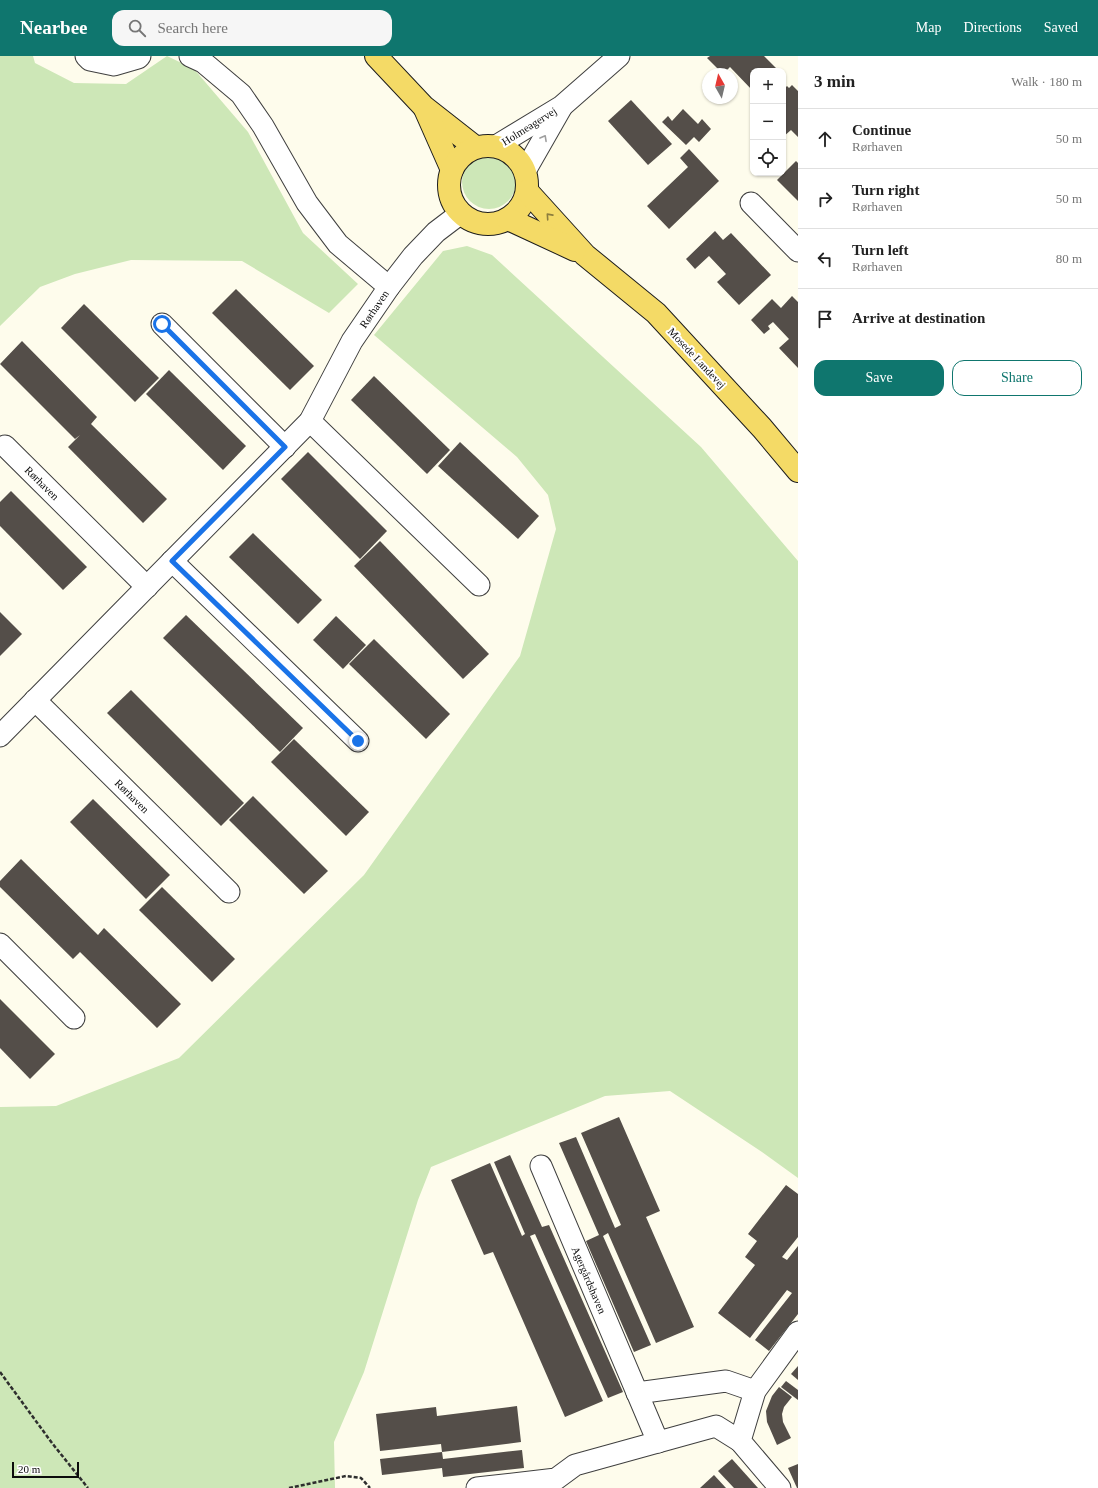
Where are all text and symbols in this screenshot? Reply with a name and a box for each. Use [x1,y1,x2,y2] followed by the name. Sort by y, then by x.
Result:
[112,10,392,46] search box
[20,17,88,38] text: Nearbee
[126,17,148,39] icon: search
[158,20,228,36] text: Search here
[916,20,941,35] text: Map
[963,20,1022,35] text: Directions
[1044,20,1078,35] text: Saved
[702,68,738,104] north arrow
[750,68,786,176] map controls
[750,68,786,104] button: +
[814,72,855,91] text: 3 min
[1011,74,1082,89] text: Walk · 180 m
[499,104,559,148] street label: Holmeagervej
[750,104,786,140] button: −
[852,122,911,138] text: Continue
[814,128,836,150] icon: ahead
[1056,131,1082,146] text: 50 m
[539,135,546,143] one-way arrow
[852,139,903,154] text: Rørhaven
[750,140,786,176] button: locate
[852,182,919,198] text: Turn right
[814,188,836,210] icon: right
[1056,191,1082,206] text: 50 m
[852,199,903,214] text: Rørhaven
[547,213,554,220] one-way arrow
[852,242,909,258] text: Turn left
[814,248,836,270] icon: left
[1056,251,1082,266] text: 80 m
[852,259,903,274] text: Rørhaven
[357,288,391,330] street label: Rørhaven
[814,308,836,330] icon: arrive
[852,310,985,326] text: Arrive at destination
[153,315,171,333] route start
[666,325,728,391] street label: Mosede Landevej
[814,360,944,396] button: Save
[952,360,1082,396] button: Share
[23,464,62,503] street label: Rørhaven
[349,732,367,750] route end
[113,777,152,816] street label: Rørhaven
[569,1245,609,1316] street label: Agergårdshaven
[12,1460,79,1479] scale bar
[18,1463,40,1475] text: 20 m

